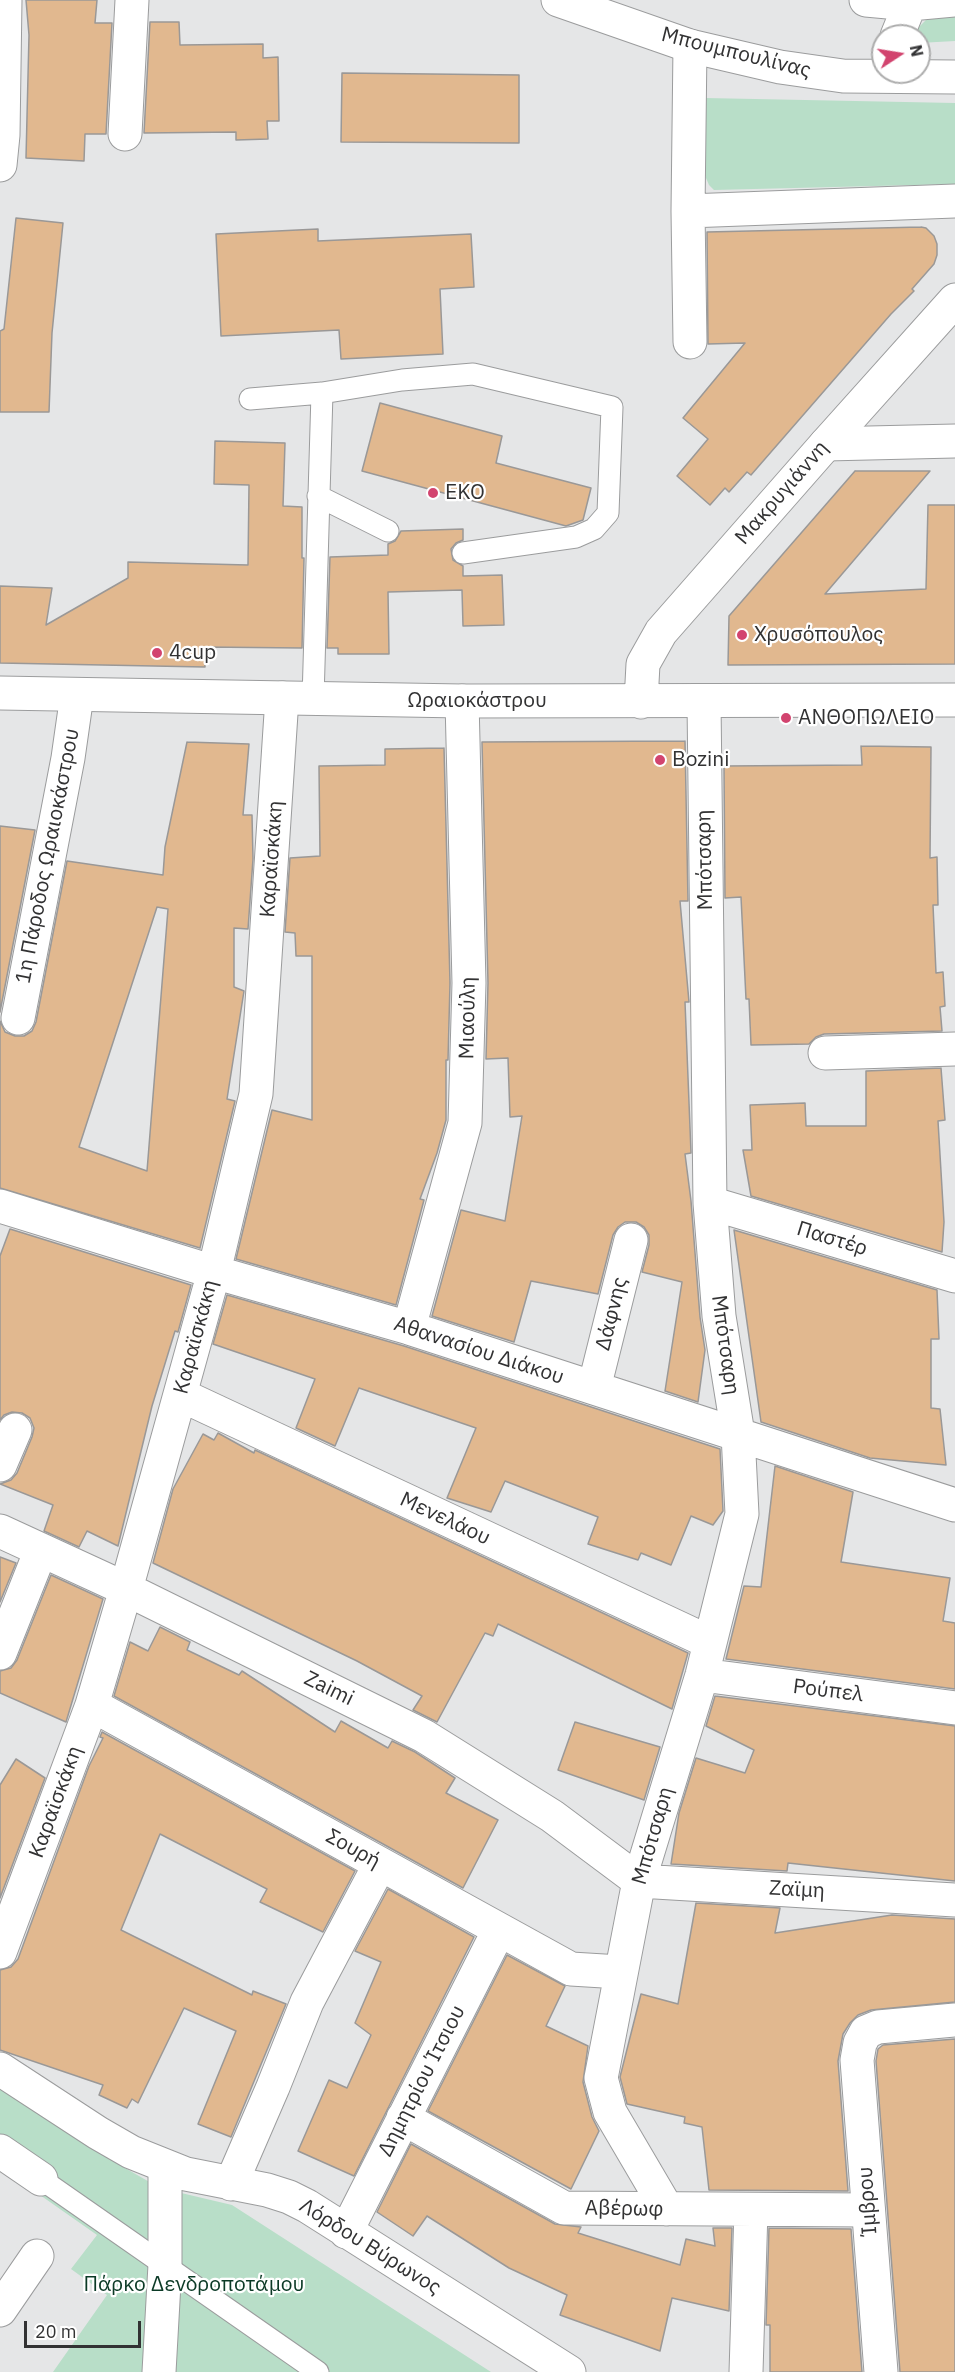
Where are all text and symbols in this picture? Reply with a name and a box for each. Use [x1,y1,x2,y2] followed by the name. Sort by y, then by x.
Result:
[659,22,813,84] street label: Μπουμπουλίνας
[871,24,931,84] north arrow
[906,43,928,58] text: N
[730,436,834,550] street label: Μακρυγιάννη
[445,480,485,506] place label: EKO
[426,486,440,500] marker: EKO
[754,622,883,648] place label: Χρυσόπουλος
[735,628,749,642] marker: Χρυσόπουλος
[169,640,216,666] place label: 4cup
[150,646,164,660] marker: 4cup
[407,688,547,714] street label: Ωραιοκάστρου
[798,705,934,731] place label: ΑΝΘΟΠΩΛΕΙΟ
[779,711,793,725] marker: ΑΝΘΟΠΩΛΕΙΟ
[11,726,85,986] street label: 1η Πάροδος Ωραιοκάστρου
[672,747,730,773] place label: Bozini
[653,753,667,767] marker: Bozini
[255,800,289,918] street label: Καραϊσκάκη
[692,809,718,911] street label: Μπότσαρη
[455,976,481,1060] street label: Μιαούλη
[794,1216,870,1262] street label: Παστέρ
[591,1275,633,1353] street label: Δάφνης
[169,1277,223,1397] street label: Καραϊσκάκη
[706,1293,744,1397] street label: Μπότσαρη
[391,1312,567,1390] street label: Αθανασίου Διάκου
[396,1487,494,1551] street label: Μενελάου
[300,1666,358,1712] street label: Zaimi
[791,1674,865,1708] street label: Ρούπελ
[24,1743,88,1861] street label: Καραϊσκάκη
[627,1784,679,1888] street label: Μπότσαρη
[321,1824,385,1874] street label: Σουρή
[768,1876,826,1904] street label: Ζαϊμη
[373,2001,471,2161] street label: Δημητρίου Ίτσιου
[853,2166,883,2236] street label: Ίμβρου
[295,2193,445,2301] street label: Λόρδου Βύρωνος
[584,2196,664,2222] street label: Αβέρωφ
[84,2272,304,2298] park label: Πάρκο Δενδροποτάμου
[27,2309,144,2347] scale bar
[35,2320,77,2343] text: 20 m

